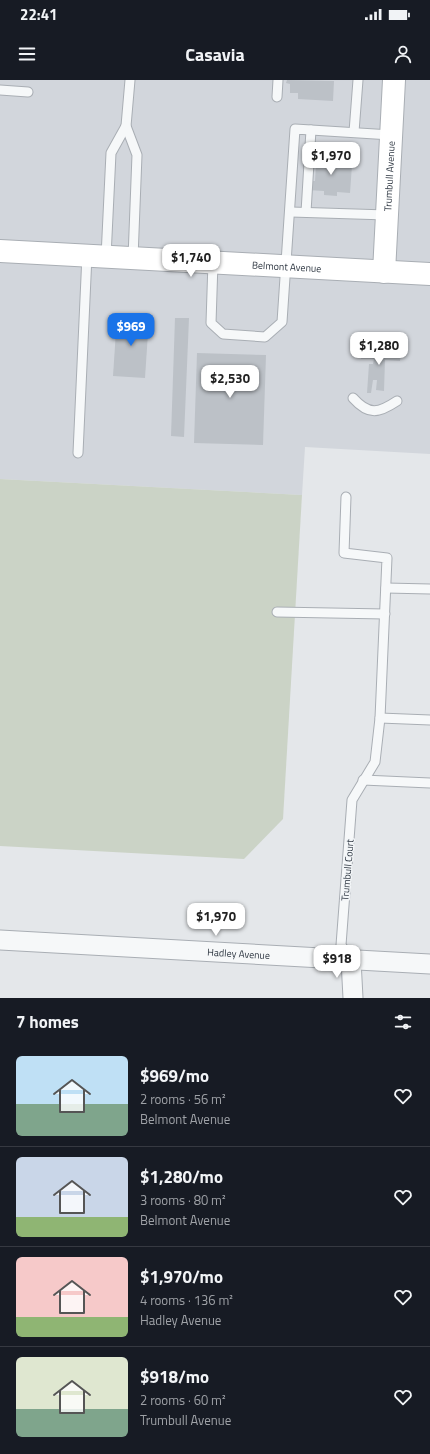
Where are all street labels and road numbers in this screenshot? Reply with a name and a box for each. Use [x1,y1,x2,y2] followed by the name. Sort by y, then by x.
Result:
[380,141,399,212] street label: Trumbull Avenue
[251,257,322,276] street label: Belmont Avenue
[337,838,358,901] street label: Trumbull Court
[207,945,270,963] street label: Hadley Avenue

